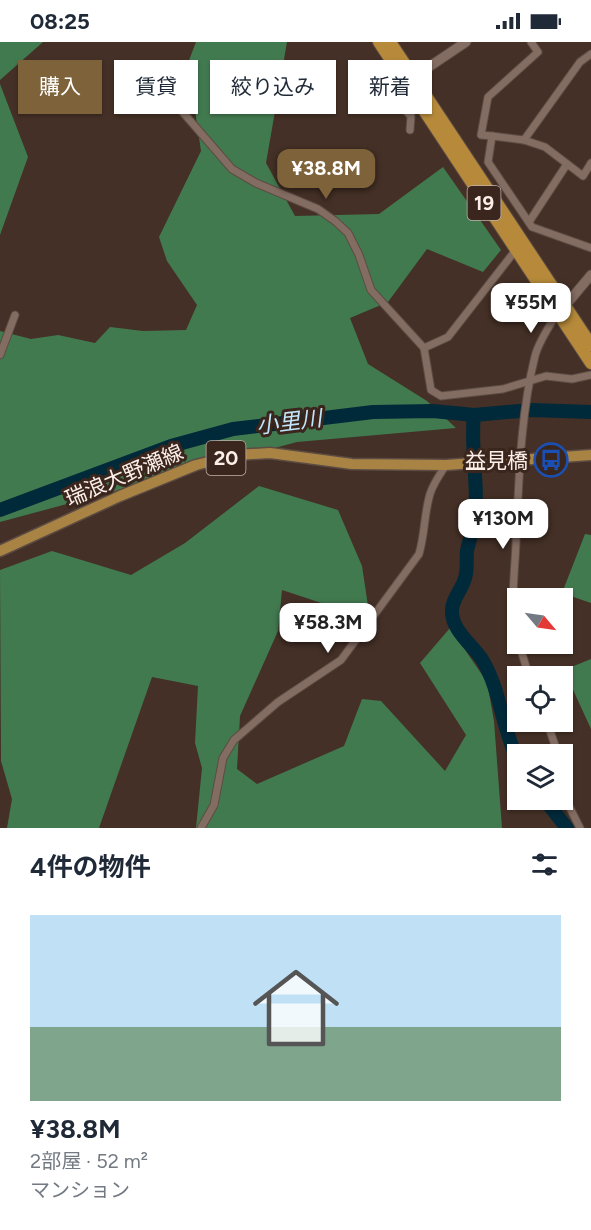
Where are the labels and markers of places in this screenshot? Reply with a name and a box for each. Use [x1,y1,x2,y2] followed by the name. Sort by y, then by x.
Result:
[277,149,375,200] pin: ¥38.8M
[495,283,567,334] pin: ¥55M
[533,442,569,478] bus stop icon: 益見橋
[465,448,528,473] place label: 益見橋
[461,499,545,550] pin: ¥130M
[279,603,377,654] pin: ¥58.3M

